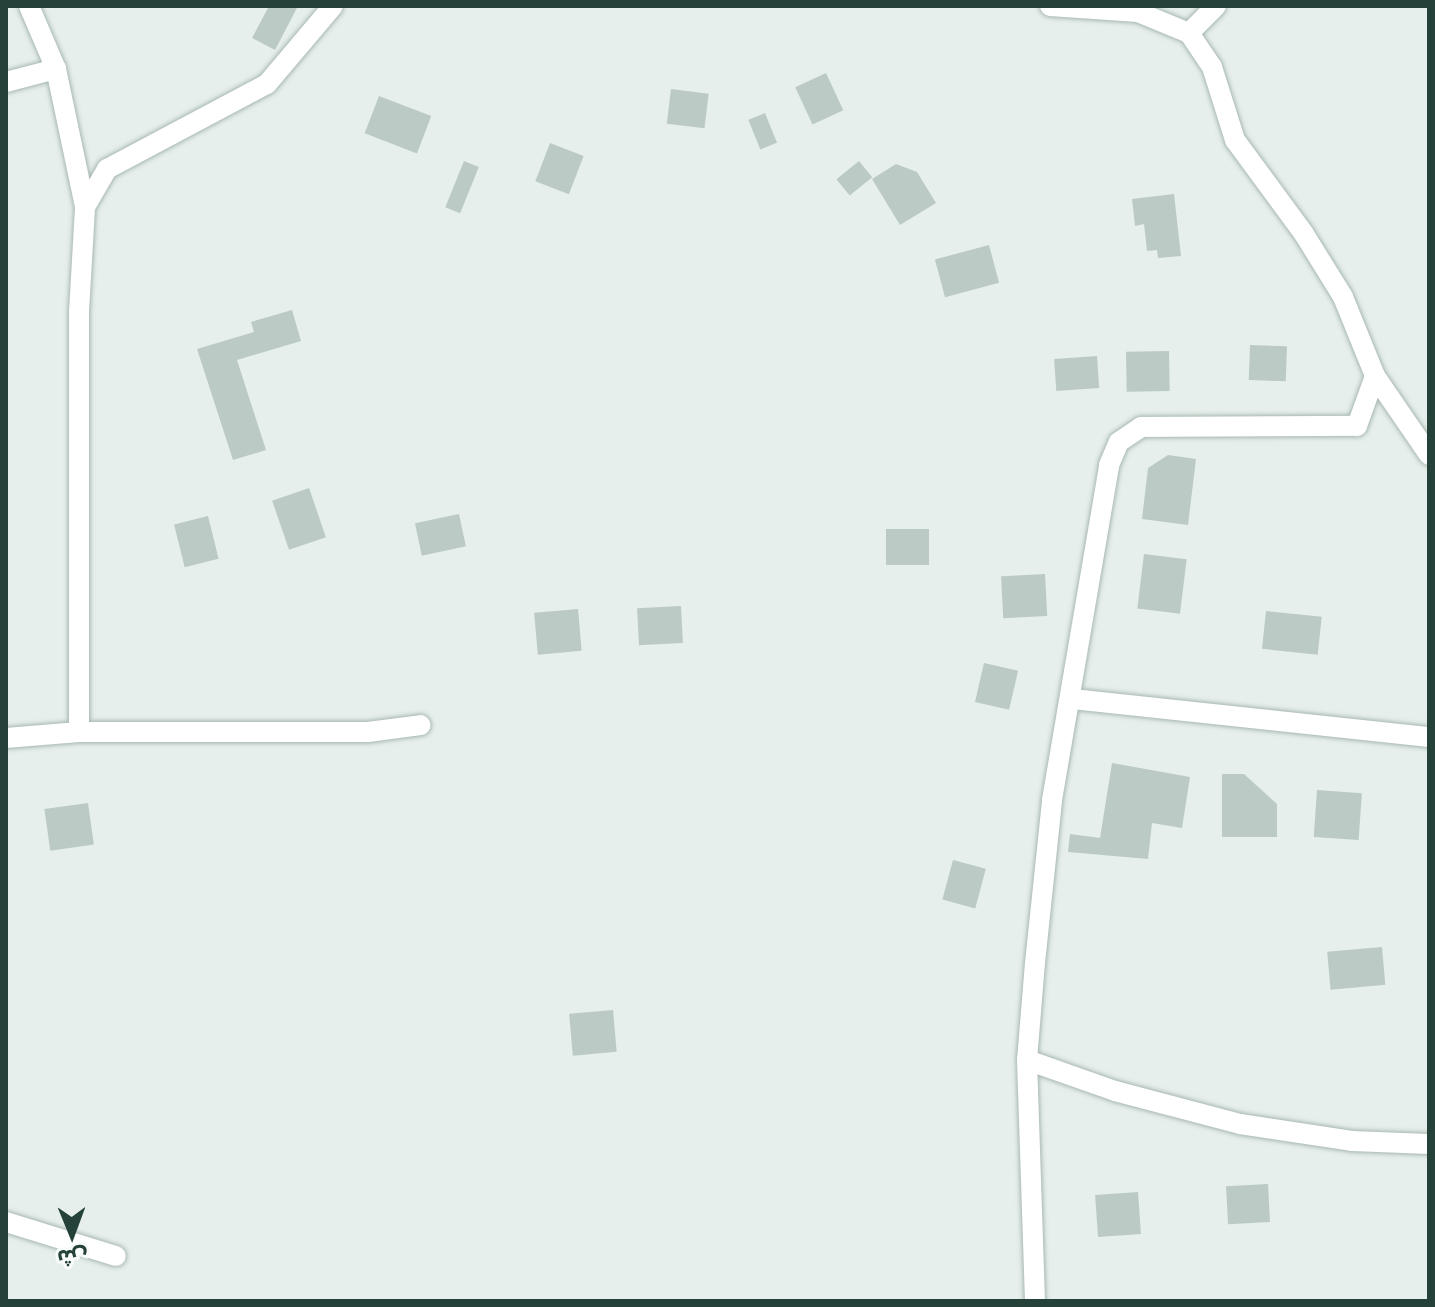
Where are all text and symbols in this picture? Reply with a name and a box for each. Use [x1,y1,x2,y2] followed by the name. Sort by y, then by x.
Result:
[32,1195,112,1275] north arrow
[57,1244,88,1274] text: ش

